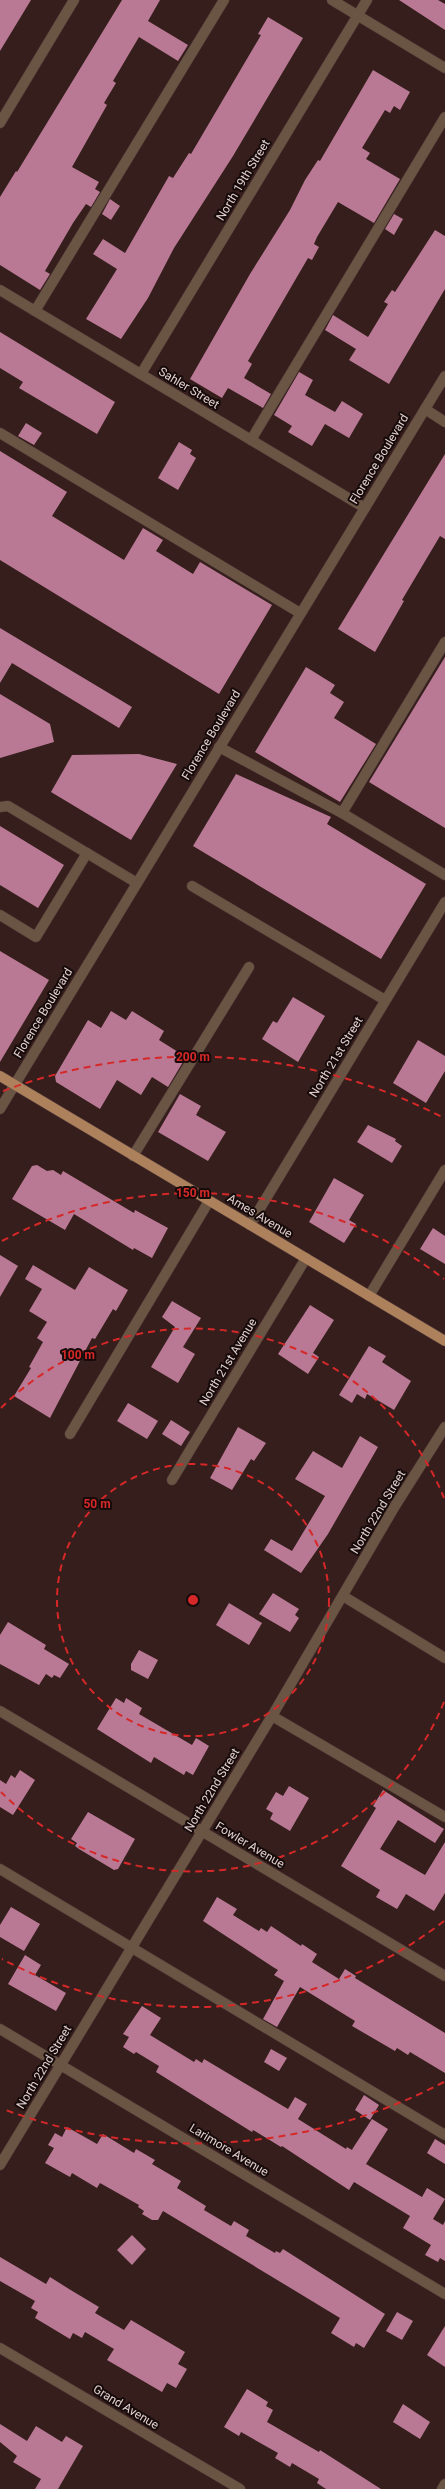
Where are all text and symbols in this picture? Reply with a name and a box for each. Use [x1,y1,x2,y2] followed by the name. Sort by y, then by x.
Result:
[213,137,273,223] street label: North 19th Street
[156,364,222,412] street label: Sahler Street
[347,412,411,506] street label: Florence Boulevard
[179,688,243,782] street label: Florence Boulevard
[11,966,75,1060] street label: Florence Boulevard
[306,1014,366,1100] street label: North 21st Street
[176,1050,210,1064] text: 200 m
[176,1186,210,1200] text: 150 m
[225,1191,295,1241] street label: Ames Avenue
[196,1316,260,1408] street label: North 21st Avenue
[61,1348,95,1362] text: 100 m
[348,1468,408,1556] street label: North 22nd Street
[83,1497,111,1511] text: 50 m
[186,1593,200,1607] centre of rings
[182,1746,242,1834] street label: North 22nd Street
[213,1819,287,1871] street label: Fowler Avenue
[14,2023,74,2111] street label: North 22nd Street
[187,2121,271,2179] street label: Larimore Avenue
[91,2382,161,2432] street label: Grand Avenue

